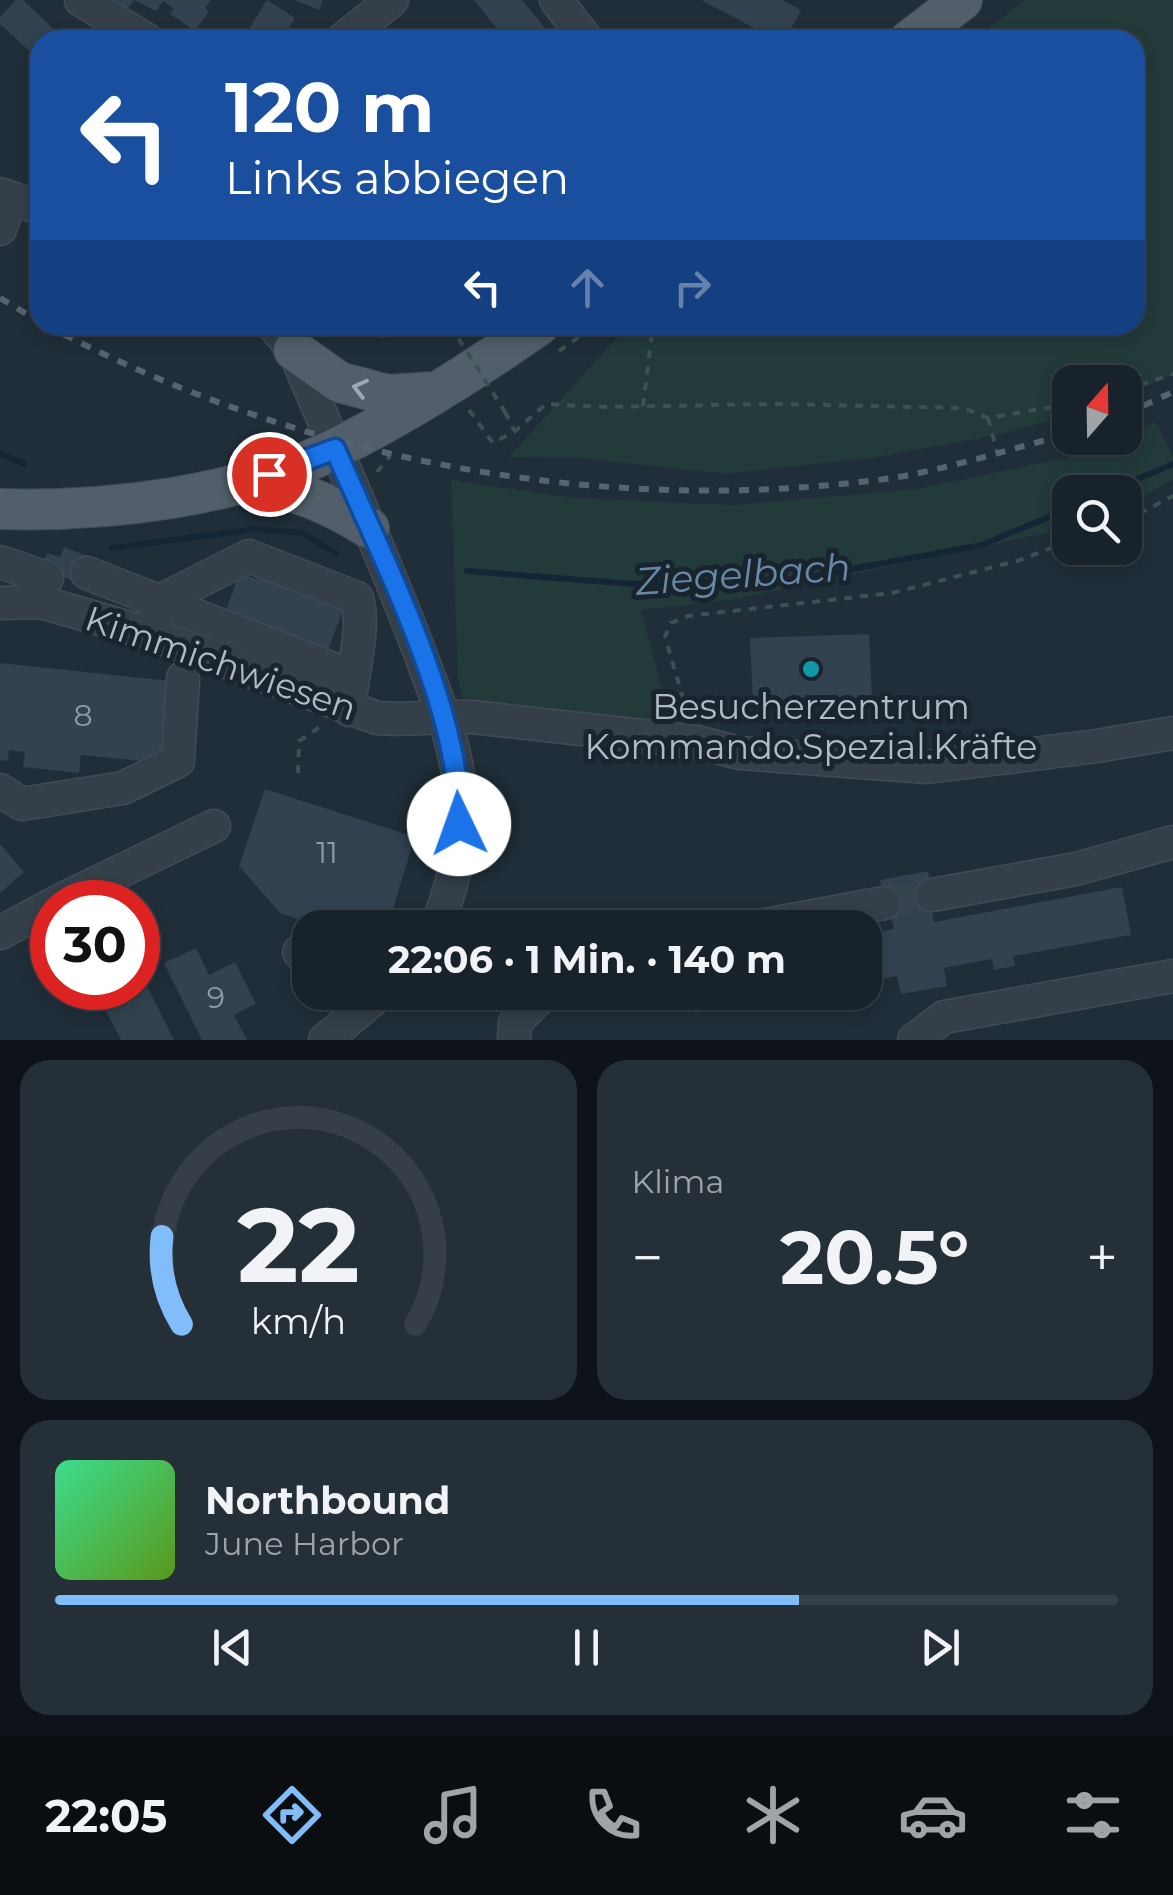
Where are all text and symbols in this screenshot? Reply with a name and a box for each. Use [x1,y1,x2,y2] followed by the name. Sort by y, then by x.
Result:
[225,64,435,150] text: 120 m
[60,70,190,200] icon: left
[225,150,569,205] text: Links abbiegen
[455,260,510,315] icon: left
[560,260,615,315] icon: ahead
[665,260,720,315] icon: right
[1052,365,1142,455] north arrow
[1052,365,1142,565] map controls
[352,379,369,400] one-way arrow
[227,432,312,517] pin
[242,447,297,502] icon: arrive
[1052,475,1142,565] button: search
[633,543,852,605] water label: Ziegelbach
[80,596,362,730] street label: Kimmichwiesen
[800,658,822,680] marker: Besucherzentrum Kommando.Spezial.Kräfte
[585,685,1037,768] place label: Besucherzentrum Kommando.Spezial.Kräfte
[73,697,93,734] house number: 8
[407,772,511,876] position arrow
[316,834,338,871] house number: 11
[30,880,160,1010] speed limit sign: 30
[388,936,786,983] text: 22:06 · 1 Min. · 140 m
[207,979,225,1016] house number: 9
[632,1162,724,1201] text: Klima
[237,1181,360,1308] text: 22
[780,1211,969,1303] text: 20.5°
[632,1224,663,1291] text: −
[1086,1224,1118,1291] text: +
[251,1299,346,1343] text: km/h
[205,1477,450,1524] text: Northbound
[205,1524,404,1563] text: June Harbor
[205,1620,260,1675] icon: previous
[559,1620,614,1675] icon: pause
[913,1620,968,1675] icon: next
[257,1780,327,1850] icon: directions
[418,1780,488,1850] icon: music
[578,1780,648,1850] icon: phone
[738,1780,808,1850] icon: climate
[898,1780,968,1850] icon: car
[1058,1780,1128,1850] icon: filters
[45,1788,167,1843] text: 22:05

